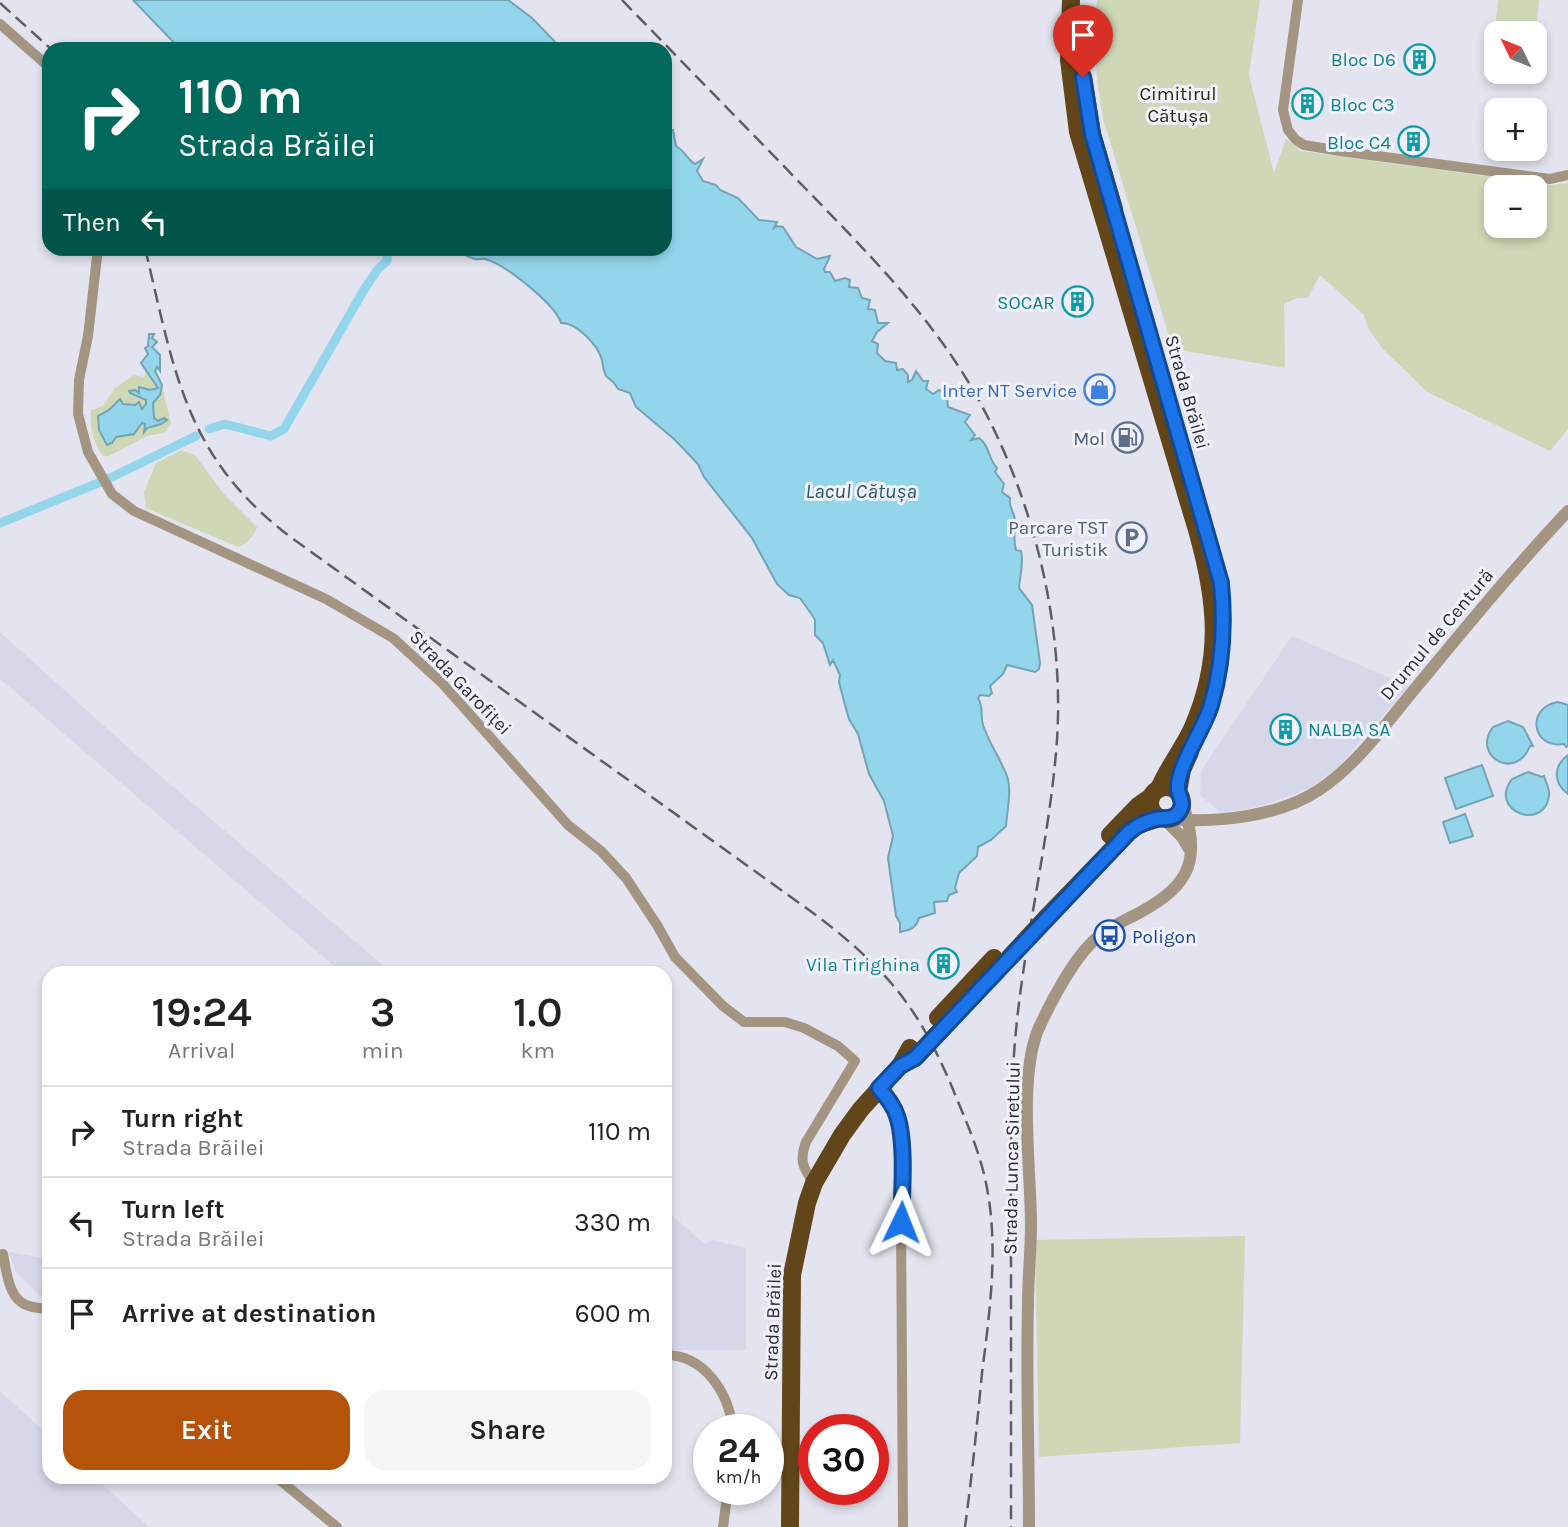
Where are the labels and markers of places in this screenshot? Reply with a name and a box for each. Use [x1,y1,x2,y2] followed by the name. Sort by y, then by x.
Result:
[1053,5,1113,77] pin
[1402,42,1436,76] building icon: Bloc D6
[1331,49,1396,71] place label: Bloc D6
[1290,87,1324,121] building icon: Bloc C3
[1330,94,1395,116] place label: Bloc C3
[1397,125,1431,159] building icon: Bloc C4
[1327,132,1391,154] place label: Bloc C4
[1061,285,1095,319] building icon: SOCAR
[997,292,1055,314] place label: SOCAR
[1083,373,1117,407] shop icon: Inter NT Service
[942,380,1077,402] place label: Inter NT Service
[1111,421,1145,455] fuel station icon: Mol
[1073,428,1105,450] place label: Mol
[1008,517,1108,561] place label: Parcare TST Turistik
[1114,521,1148,555] parking icon: Parcare TST Turistik
[1268,712,1302,746] building icon: NALBA SA
[1308,719,1391,741] place label: NALBA SA
[1092,919,1126,953] bus stop icon: Poligon
[1132,926,1196,948] place label: Poligon
[926,947,960,981] building icon: Vila Tirighina
[806,954,920,976] place label: Vila Tirighina

